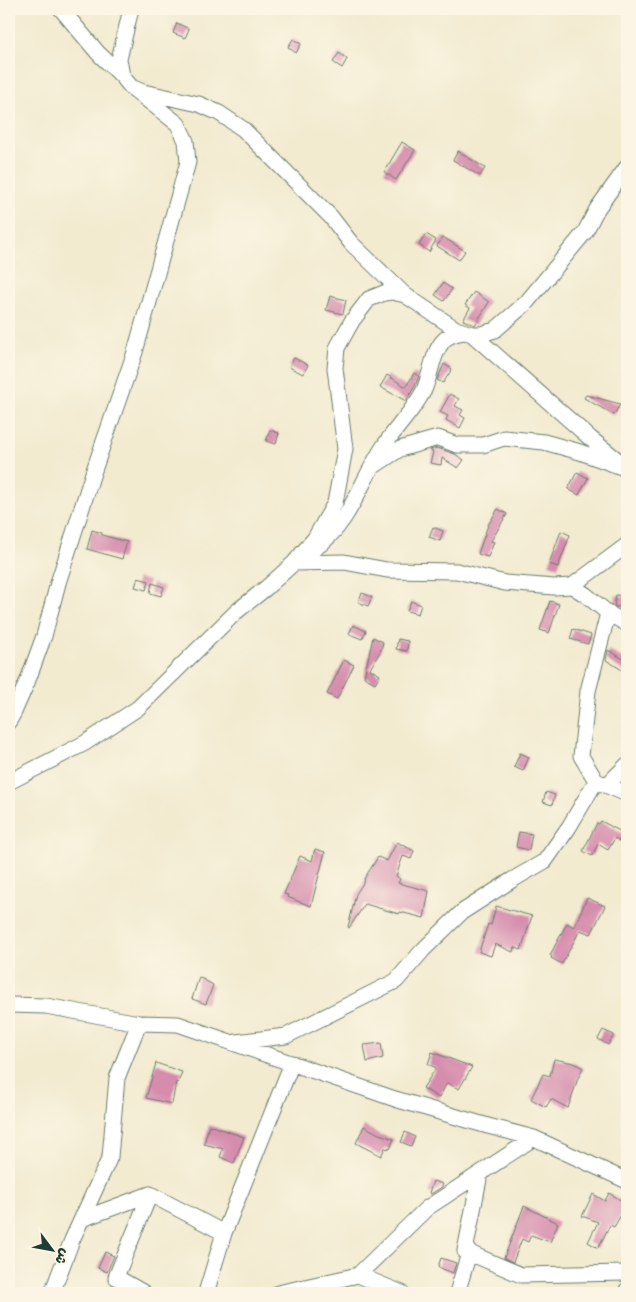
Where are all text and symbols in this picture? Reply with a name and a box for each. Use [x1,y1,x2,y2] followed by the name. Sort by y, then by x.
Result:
[28,1224,78,1274] north arrow
[50,1245,72,1267] text: ش

